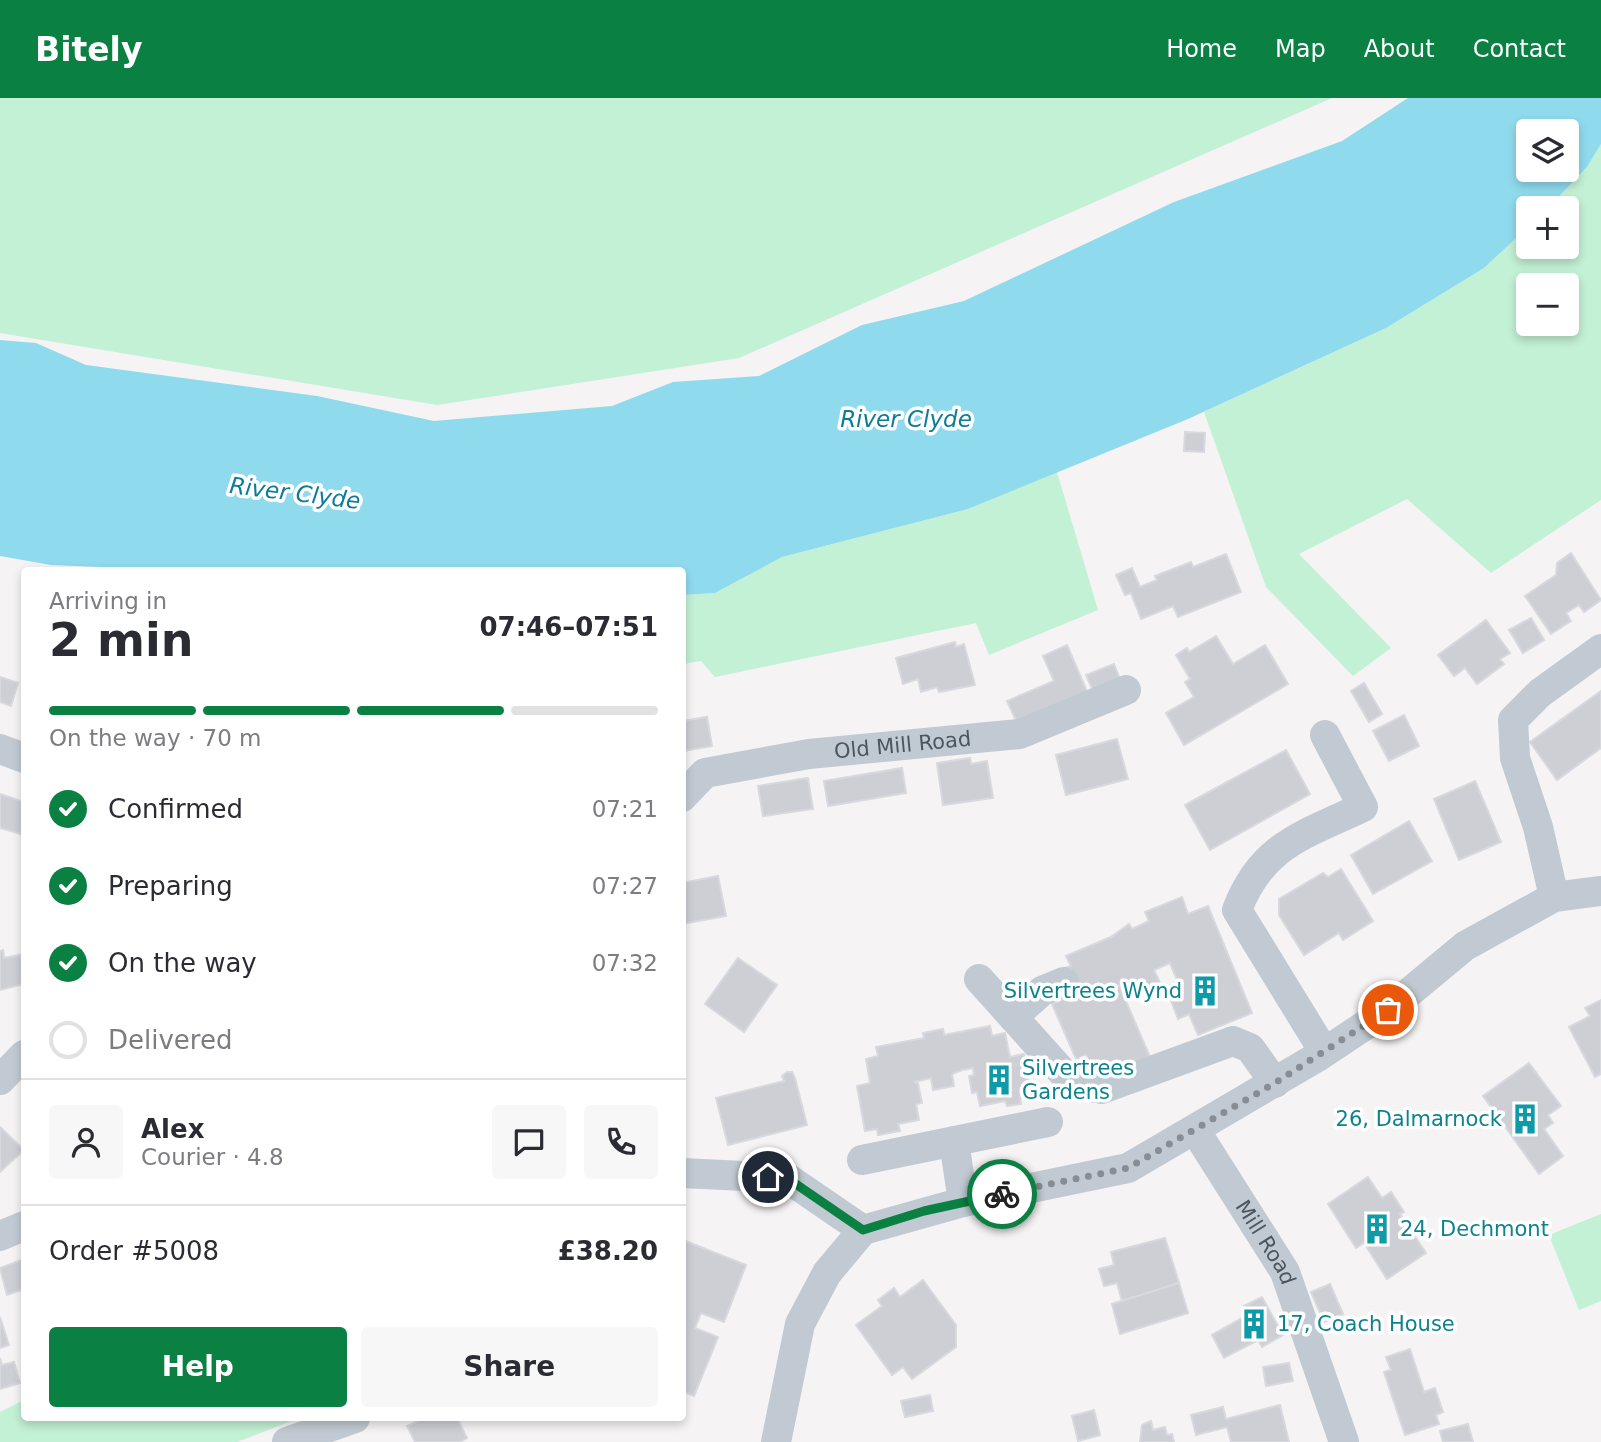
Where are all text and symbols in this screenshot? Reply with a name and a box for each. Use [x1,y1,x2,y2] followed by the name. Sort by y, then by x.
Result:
[35,30,142,69] text: Bitely
[1166,35,1237,63] text: Home
[1275,35,1326,63] text: Map
[1364,35,1435,63] text: About
[1473,35,1566,63] text: Contact
[1516,119,1579,336] map controls
[1516,119,1579,182] button: layers
[1516,196,1579,259] button: +
[1516,273,1579,336] button: −
[840,406,972,432] water label: River Clyde
[228,472,362,514] water label: River Clyde
[49,588,167,614] text: Arriving in
[479,612,658,642] text: 07:46–07:51
[49,613,193,667] text: 2 min
[49,725,261,751] text: On the way · 70 m
[833,727,972,764] street label: Old Mill Road
[49,790,87,828] icon: check
[108,794,243,824] text: Confirmed
[592,796,658,822] text: 07:21
[49,867,87,905] icon: check
[108,871,233,901] text: Preparing
[592,873,658,899] text: 07:27
[49,944,87,982] icon: check
[108,948,257,978] text: On the way
[592,950,658,976] text: 07:32
[1188,974,1222,1008] building icon: Silvertrees Wynd
[1004,979,1182,1003] place label: Silvertrees Wynd
[1358,980,1418,1040] pin
[1369,991,1407,1029] icon: bag
[108,1025,232,1055] text: Delivered
[1022,1056,1134,1104] place label: Silvertrees Gardens
[982,1063,1016,1097] building icon: Silvertrees Gardens
[1508,1102,1542,1136] building icon: 26, Dalmarnock
[49,1105,123,1179] button: person
[492,1105,566,1179] button: chat
[584,1105,658,1179] button: phone
[1336,1107,1503,1131] place label: 26, Dalmarnock
[141,1114,204,1144] text: Alex
[141,1144,284,1170] text: Courier · 4.8
[738,1147,798,1207] pin
[749,1158,787,1196] icon: home
[967,1159,1037,1229] courier
[983,1175,1021,1213] icon: bike
[1231,1196,1300,1288] street label: Mill Road
[1360,1212,1394,1246] building icon: 24, Dechmont
[1400,1217,1549,1241] place label: 24, Dechmont
[49,1236,219,1266] text: Order #5008
[558,1236,658,1266] text: £38.20
[1237,1307,1271,1341] building icon: 17, Coach House
[1277,1312,1455,1336] place label: 17, Coach House
[49,1327,347,1407] button: Help
[361,1327,658,1407] button: Share

